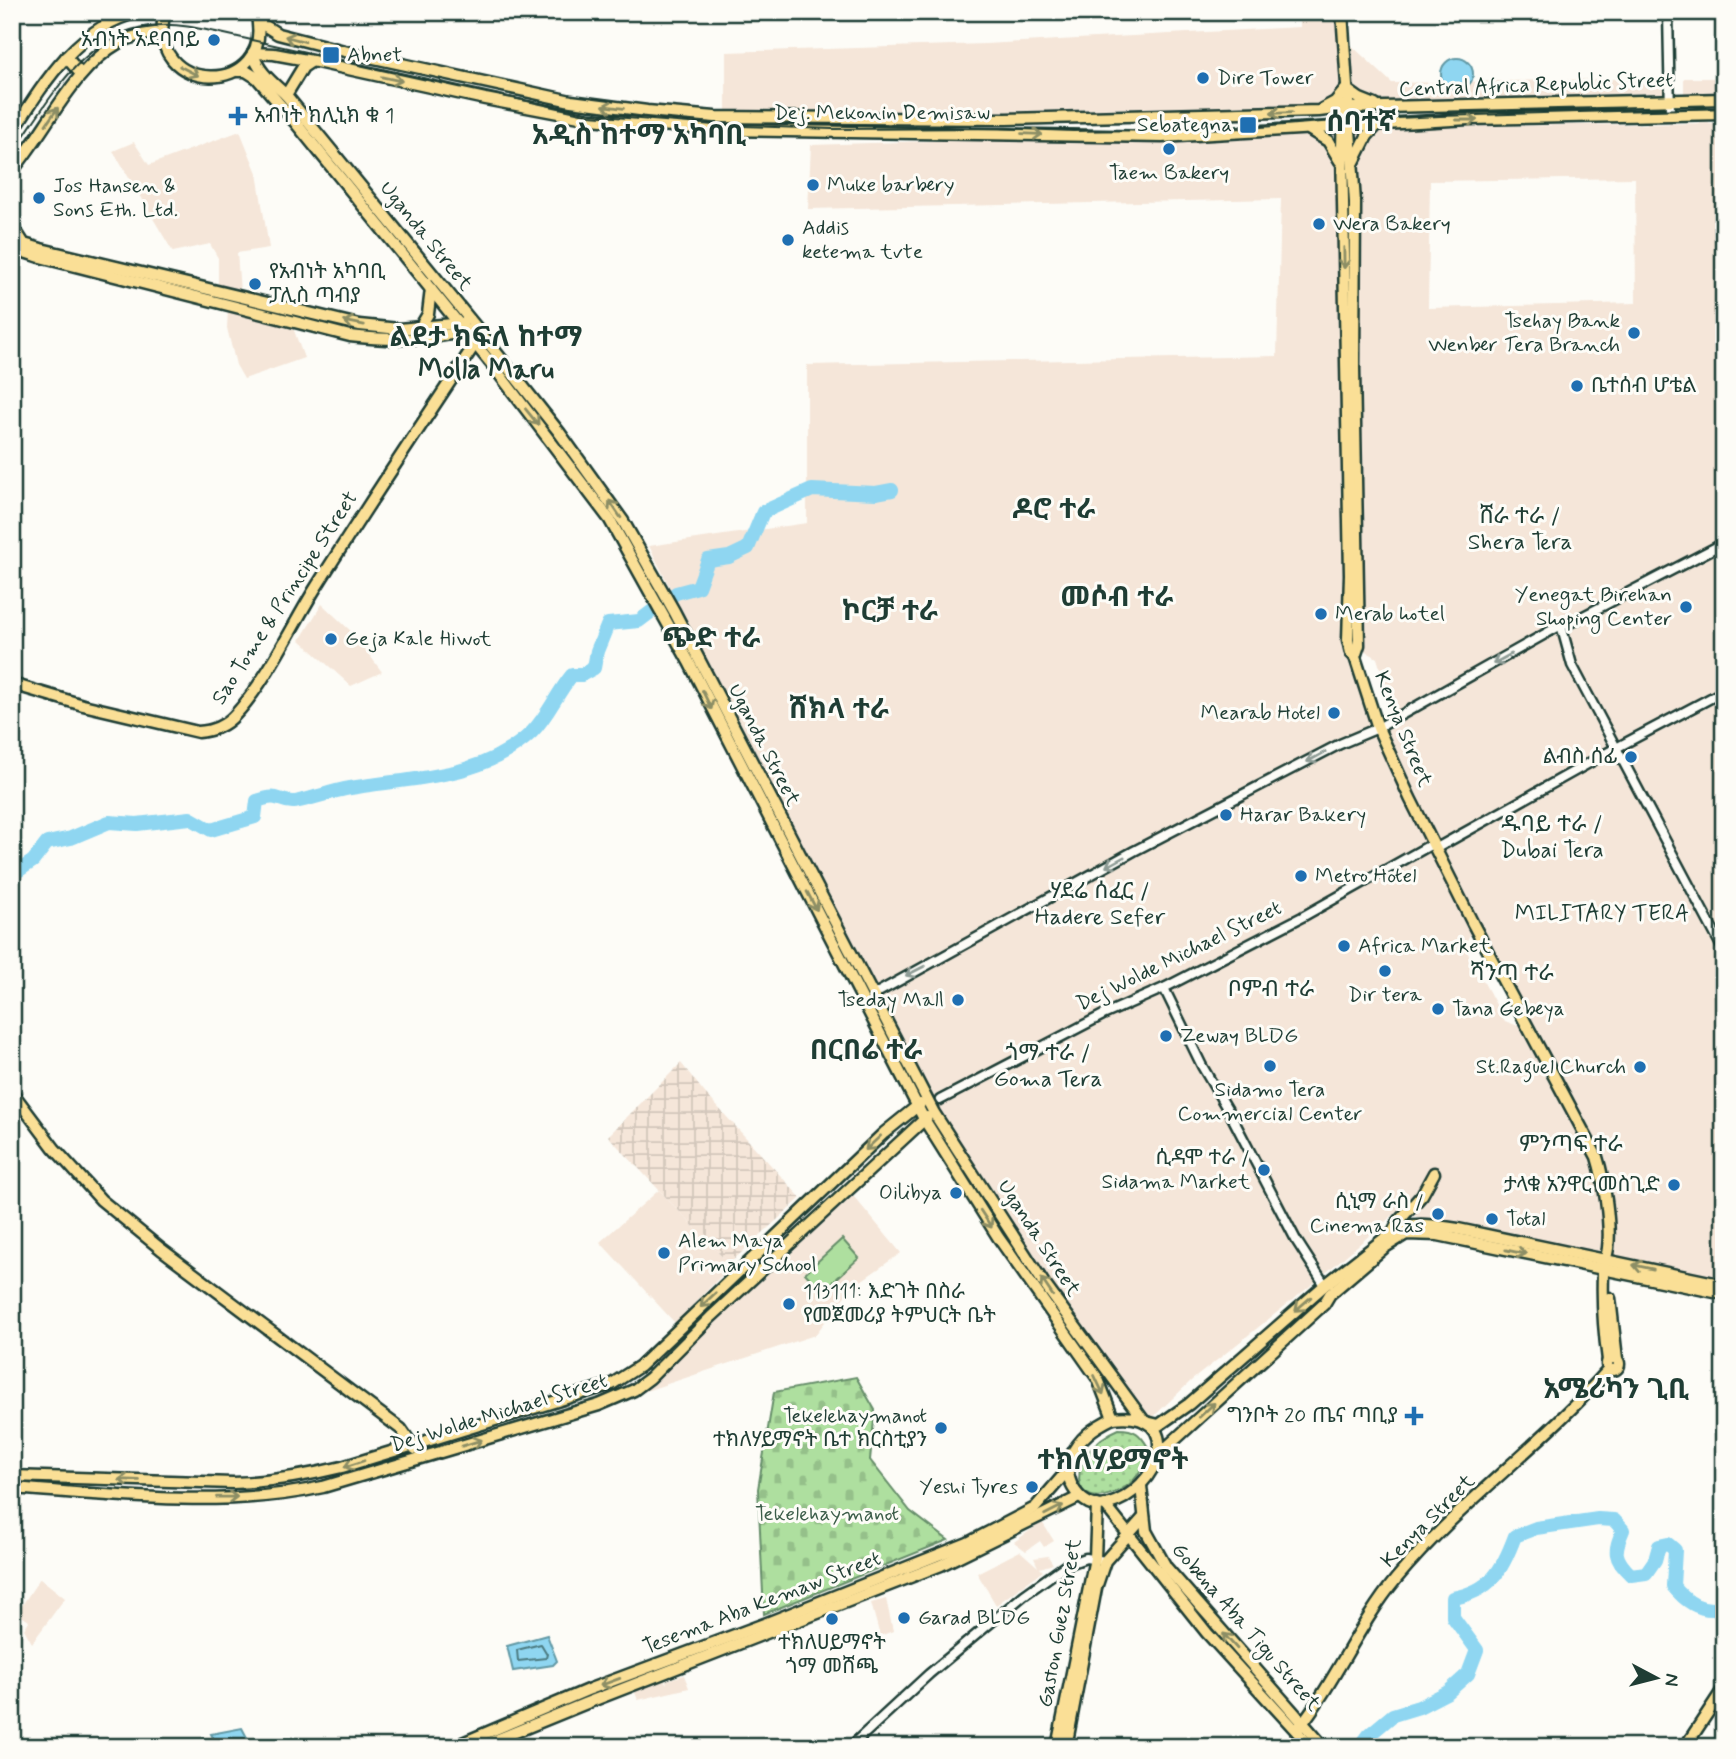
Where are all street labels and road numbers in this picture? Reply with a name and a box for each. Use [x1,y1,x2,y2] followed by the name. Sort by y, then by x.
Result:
[1398,66,1674,104] street label: Central Africa Republic Street
[774,99,990,127] street label: Dej. Mekonin Demisaw
[373,175,479,297] street label: Uganda Street
[205,486,365,710] street label: Sao Tome & Principe Street
[1367,667,1439,792] street label: Kenya Street
[721,679,807,812] street label: Uganda Street
[1072,894,1286,1018] street label: Dej Wolde Michael Street
[991,1174,1088,1302] street label: Uganda Street
[387,1367,611,1459] street label: Dej Wolde Michael Street
[1375,1467,1482,1574] street label: Kenya Street
[1031,1536,1089,1710] street label: Gaston Guez Street
[1164,1537,1328,1718] street label: Gobena Aba Tigu Street
[639,1545,885,1661] street label: Tesema Aba Kemaw Street

